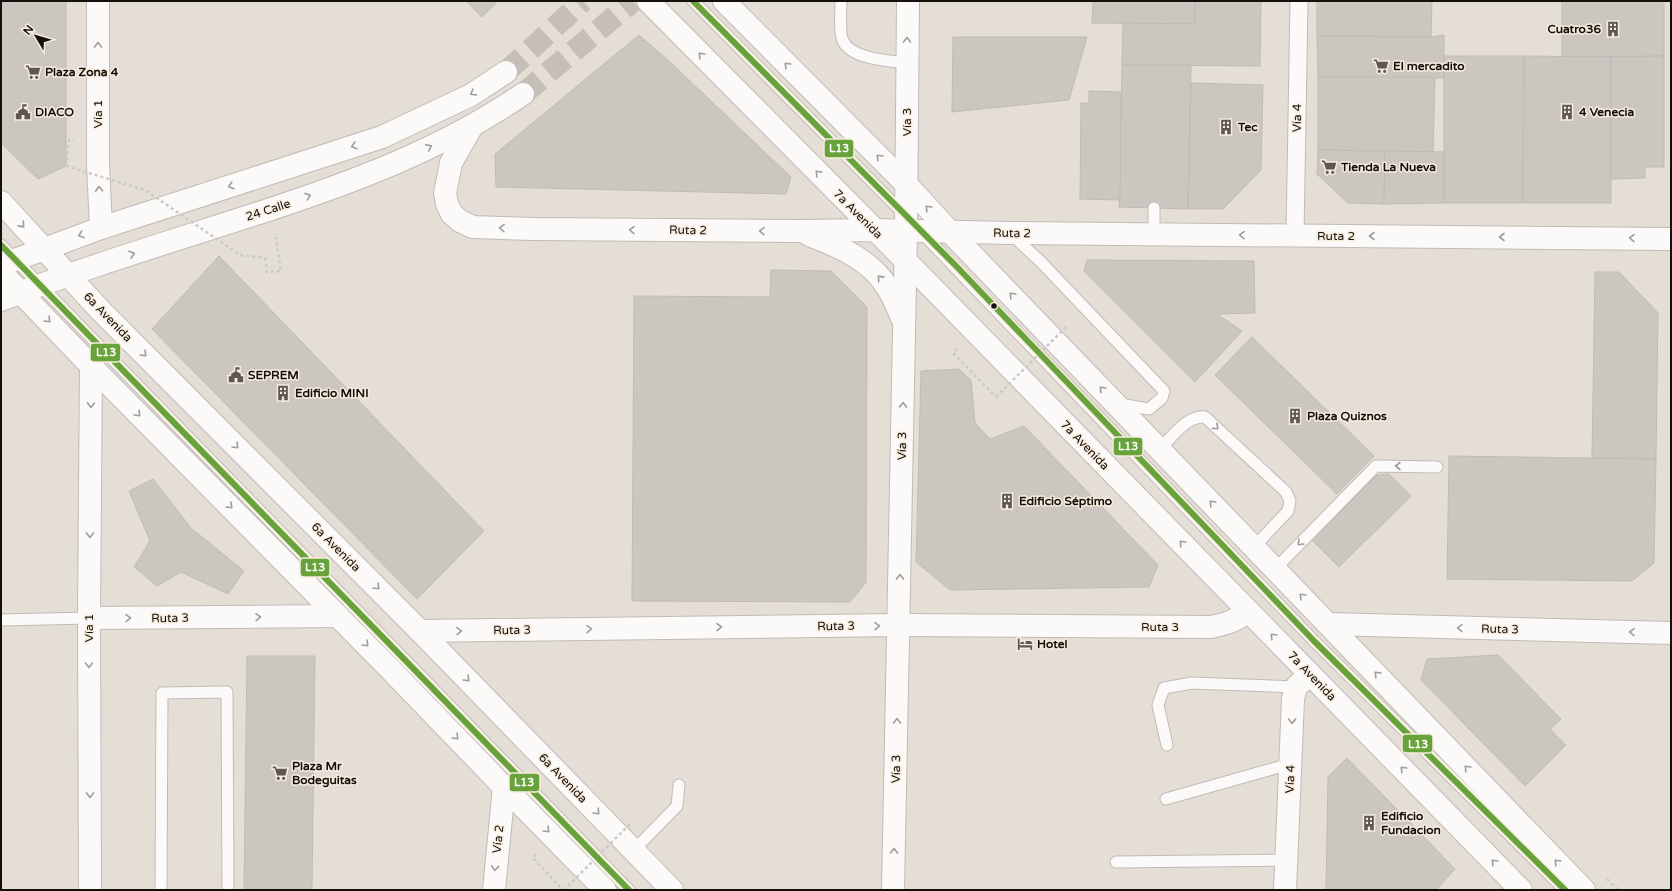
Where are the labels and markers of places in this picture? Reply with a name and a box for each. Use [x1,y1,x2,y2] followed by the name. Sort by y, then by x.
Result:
[1604,20,1622,38] building icon: Cuatro36
[1548,22,1601,36] place label: Cuatro36
[1372,57,1390,75] supermarket icon: El mercadito
[1393,59,1465,73] place label: El mercadito
[24,63,42,81] supermarket icon: Plaza Zona 4
[45,65,119,79] place label: Plaza Zona 4
[14,103,32,121] public building icon: DIACO
[1558,103,1576,121] building icon: 4 Venecia
[35,105,74,119] place label: DIACO
[1579,105,1635,119] place label: 4 Venecia
[1217,118,1235,136] building icon: Tec
[1237,120,1258,134] place label: Tec
[1320,158,1338,176] supermarket icon: Tienda La Nueva
[1340,160,1436,174] place label: Tienda La Nueva
[989,301,999,311] unlabelled marker
[227,366,245,384] public building icon: SEPREM
[248,368,299,382] place label: SEPREM
[274,384,292,402] building icon: Edificio MINI
[295,386,369,400] place label: Edificio MINI
[1286,407,1304,425] building icon: Plaza Quiznos
[1307,409,1387,423] place label: Plaza Quiznos
[998,492,1016,510] building icon: Edificio Séptimo
[1019,494,1112,509] place label: Edificio Séptimo
[1016,635,1034,653] hotel icon: Hotel
[1037,637,1067,651] place label: Hotel
[292,759,357,788] place label: Plaza Mr Bodeguitas
[271,764,289,782] supermarket icon: Plaza Mr Bodeguitas
[1381,809,1441,837] place label: Edificio Fundacion
[1360,814,1378,832] building icon: Edificio Fundacion

